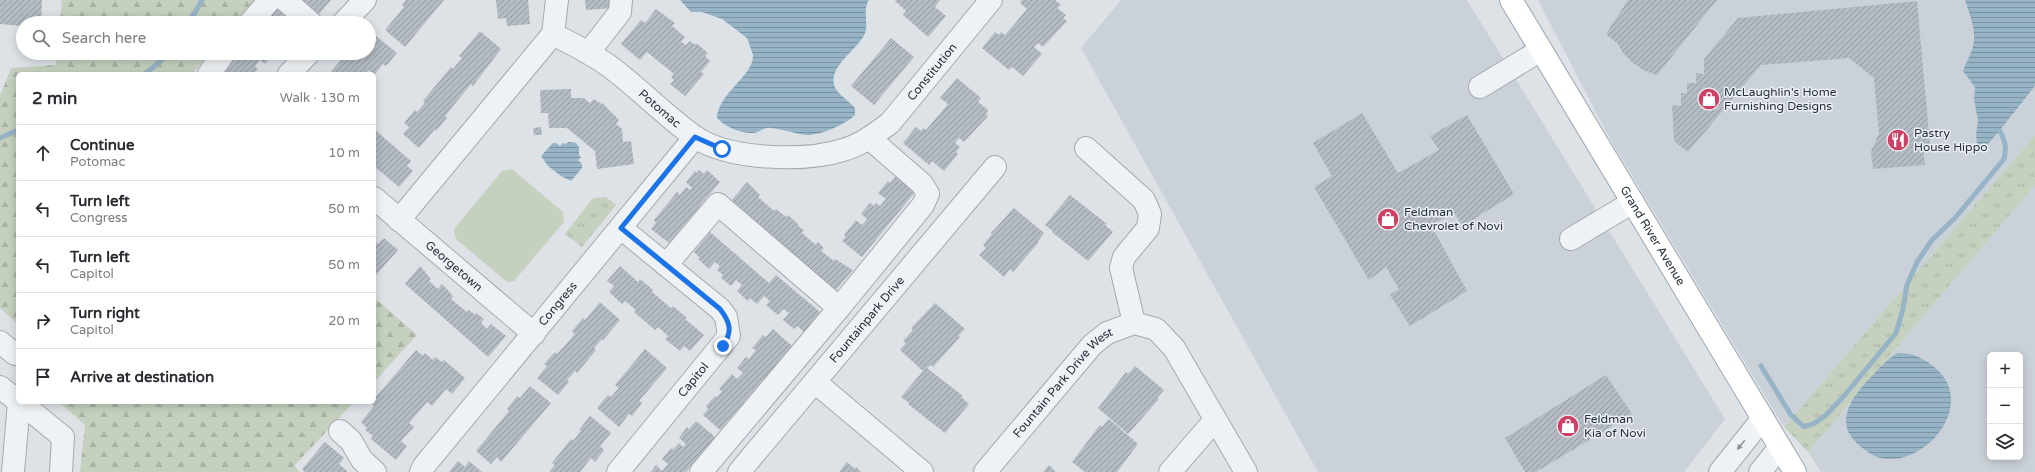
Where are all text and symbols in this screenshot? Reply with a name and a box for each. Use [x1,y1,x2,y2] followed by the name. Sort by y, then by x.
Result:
[16,16,376,60] search box
[30,27,52,49] icon: search
[62,29,146,47] text: Search here
[904,40,960,103] street label: Constitution
[1724,85,1837,113] place label: McLaughlin's Home Furnishing Designs
[636,86,684,131] street label: Potomac
[1696,86,1722,112] shop icon: McLaughlin's Home Furnishing Designs
[32,88,77,109] text: 2 min
[280,90,360,106] text: Walk · 130 m
[1914,126,1988,154] place label: Pastry House Hippo
[1885,127,1911,153] restaurant icon: Pastry House Hippo
[70,136,134,154] text: Continue
[713,140,731,158] route start
[32,142,54,164] icon: ahead
[328,145,360,161] text: 10 m
[70,154,125,170] text: Potomac
[1617,183,1688,288] street label: Grand River Avenue
[70,192,130,210] text: Turn left
[32,198,54,220] icon: left
[328,201,360,217] text: 50 m
[1404,205,1503,233] place label: Feldman Chevrolet of Novi
[1375,206,1401,232] shop icon: Feldman Chevrolet of Novi
[70,210,127,226] text: Congress
[423,238,485,294] street label: Georgetown
[70,248,130,266] text: Turn left
[32,254,54,276] icon: left
[328,257,360,273] text: 50 m
[70,266,114,282] text: Capitol
[827,273,907,366] street label: Fountainpark Drive
[535,279,580,329] street label: Congress
[70,304,140,322] text: Turn right
[32,310,54,332] icon: right
[328,313,360,329] text: 20 m
[70,322,114,338] text: Capitol
[1010,324,1115,440] street label: Fountain Park Drive West
[714,337,732,355] route end
[1987,352,2023,460] map controls
[1987,352,2023,388] button: +
[675,360,711,400] street label: Capitol
[32,366,54,388] icon: arrive
[70,368,214,386] text: Arrive at destination
[1987,388,2023,424] button: −
[1584,412,1646,440] place label: Feldman Kia of Novi
[1555,413,1581,439] shop icon: Feldman Kia of Novi
[1987,424,2023,460] button: layers
[1737,440,1745,451] one-way arrow

